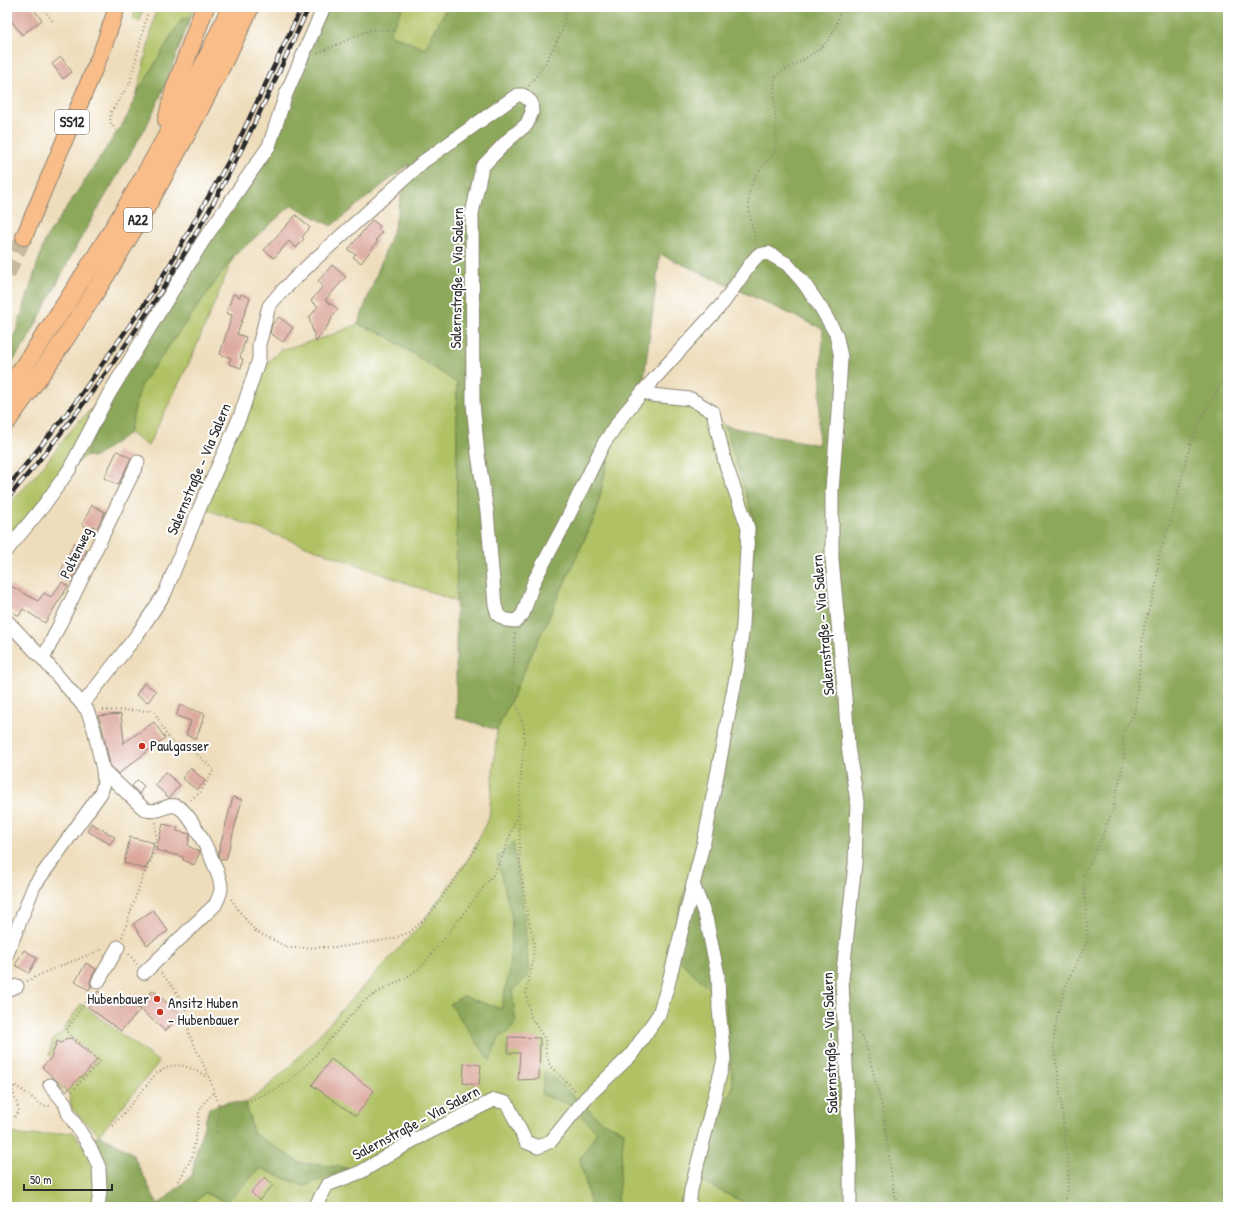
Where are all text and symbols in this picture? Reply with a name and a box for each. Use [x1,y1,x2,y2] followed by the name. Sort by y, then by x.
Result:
[55,110,89,134] road number: SS12
[445,207,468,349] street label: Salernstraße - Via Salern
[124,208,152,232] road number: A22
[161,400,236,538] street label: Salernstraße - Via Salern
[54,523,97,582] street label: Poltenweg
[806,554,839,696] street label: Salernstraße - Via Salern
[150,735,209,756] place label: Paulgasser
[137,741,147,751] marker: Paulgasser
[817,972,842,1114] street label: Salernstraße - Via Salern
[87,988,149,1009] place label: Hubenbauer
[168,992,239,1030] place label: Ansitz Huben - Hubenbauer
[152,994,162,1004] marker: Hubenbauer
[155,1007,165,1017] marker: Ansitz Huben - Hubenbauer
[349,1080,483,1165] street label: Salernstraße - Via Salern
[24,1166,112,1192] scale bar
[30,1171,51,1188] text: 50 m

